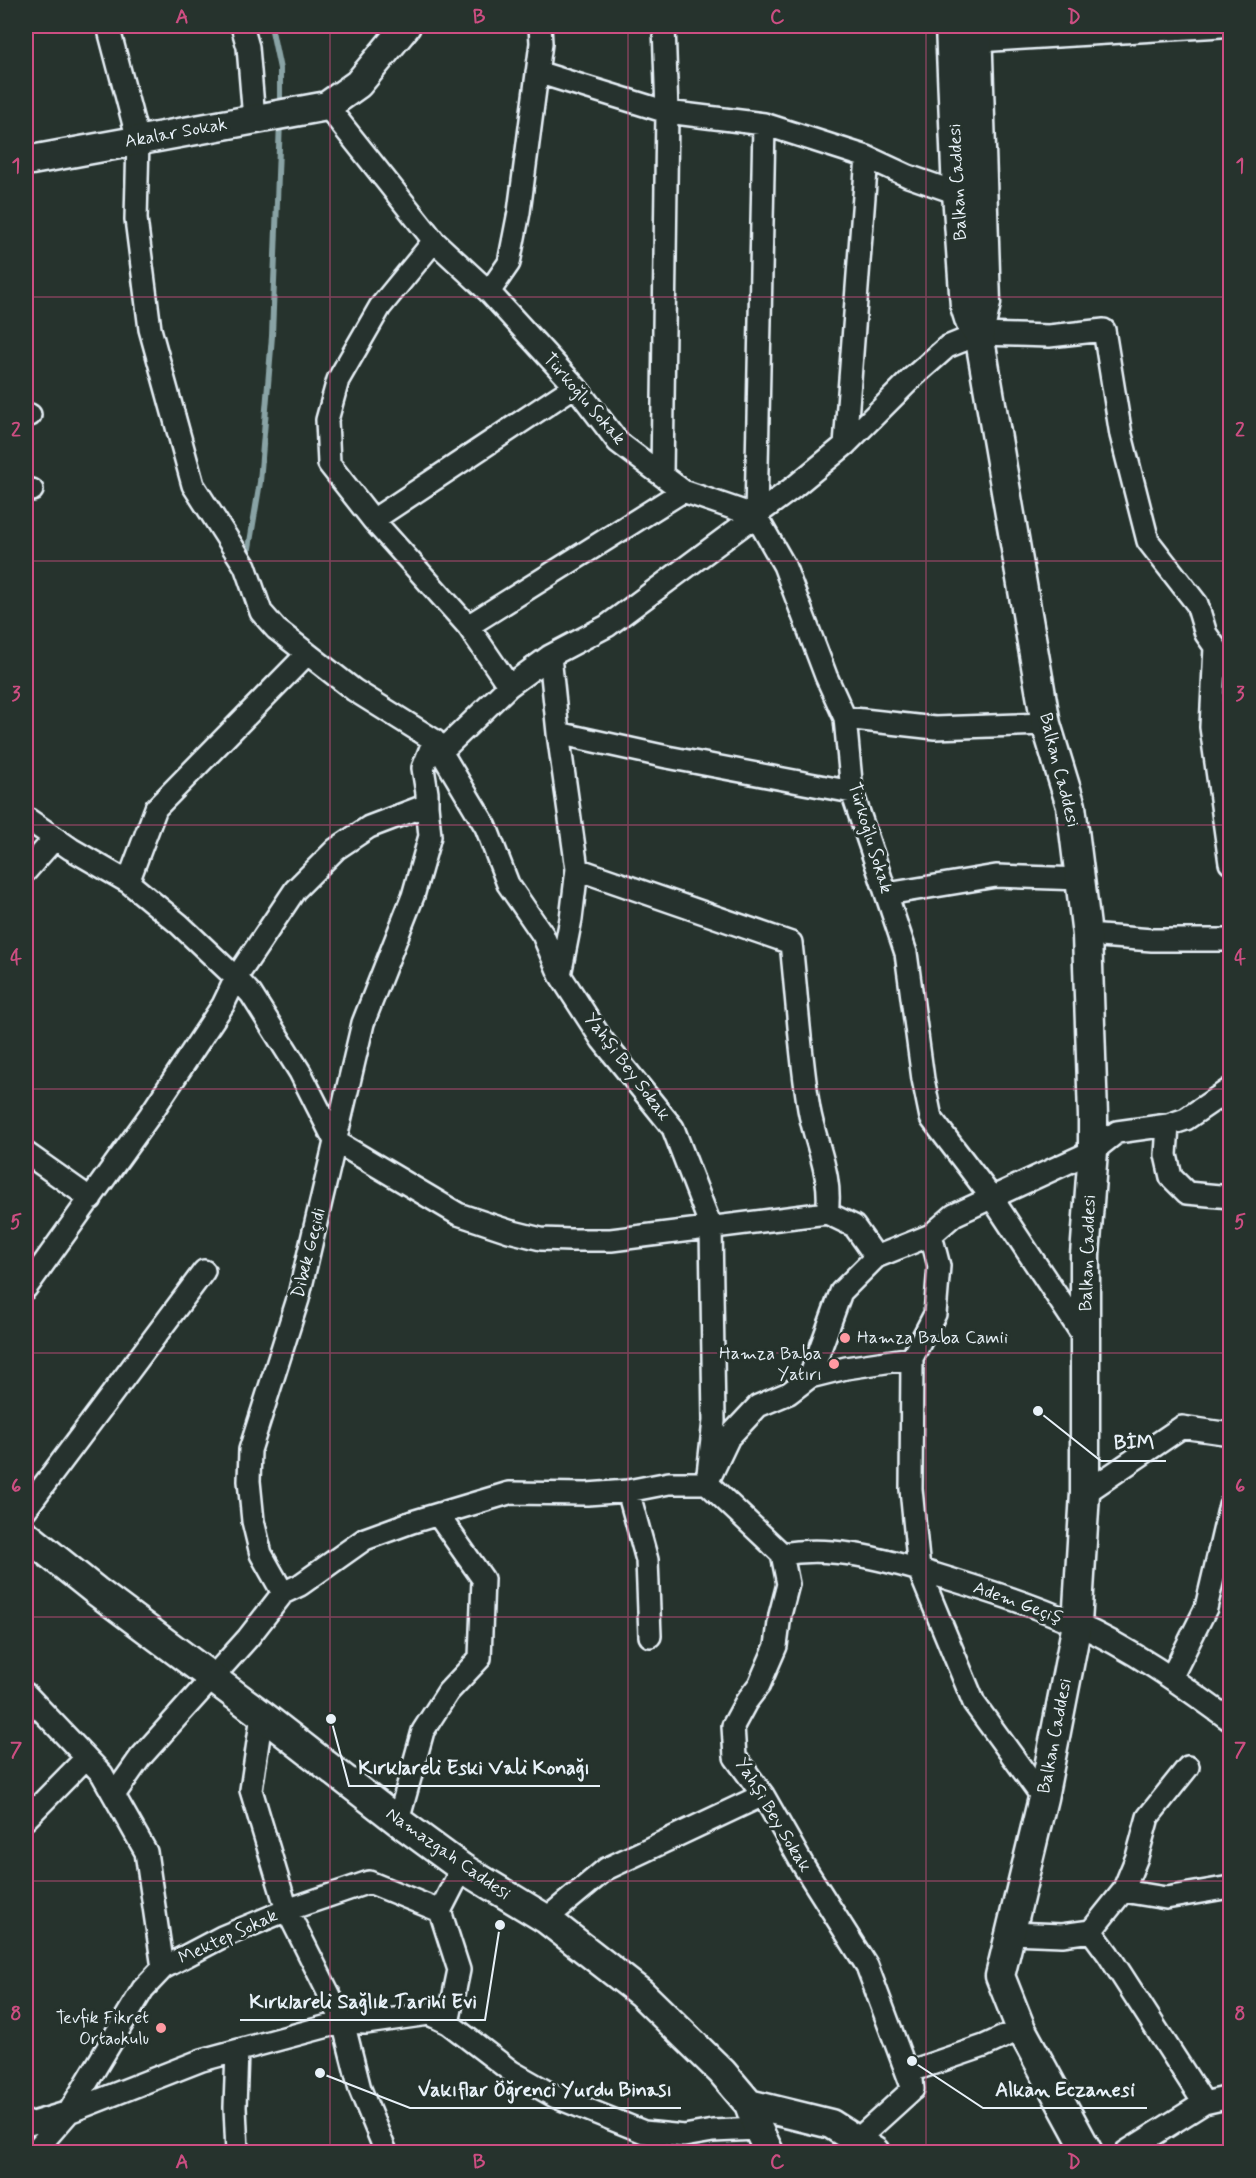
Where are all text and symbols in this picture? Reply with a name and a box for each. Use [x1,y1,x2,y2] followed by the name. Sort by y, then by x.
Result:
[175,4,189,31] text: A
[473,4,486,31] text: B
[770,4,785,31] text: C
[1067,4,1081,31] text: D
[123,112,229,154] street label: Akalar Sokak
[943,123,973,241] street label: Balkan Caddesi
[12,153,20,180] text: 1
[1236,153,1244,180] text: 1
[537,348,631,450] street label: Türkoğlu Sokak
[11,417,21,444] text: 2
[1235,417,1245,444] text: 2
[11,681,21,708] text: 3
[1235,681,1245,708] text: 3
[1033,710,1085,830] street label: Balkan Caddesi
[842,780,898,896] street label: Türkoğlu Sokak
[10,945,22,972] text: 4
[1234,945,1246,972] text: 4
[578,1008,676,1126] street label: Yahşi Bey Sokak
[1074,1194,1102,1312] street label: Balkan Caddesi
[286,1205,332,1301] street label: Dibek Geçidi
[10,1209,22,1236] text: 5
[1234,1209,1246,1236] text: 5
[857,1326,1008,1350] place label: Hamza Baba Camii
[838,1331,852,1345] marker: Hamza Baba Camii
[719,1342,822,1387] place label: Hamza Baba Yatırı
[827,1357,841,1371] marker: Hamza Baba Yatırı
[1101,1423,1166,1461] callout: BİM
[1114,1430,1154,1457] text: BİM
[11,1473,21,1500] text: 6
[1235,1473,1245,1500] text: 6
[970,1576,1066,1630] street label: Adem Geçiş
[1032,1676,1078,1796] street label: Balkan Caddesi
[10,1737,22,1764] text: 7
[1234,1737,1246,1764] text: 7
[349,1748,600,1786] callout: Kırklareli Eski Vali Konağı
[729,1753,817,1877] street label: Yahşi Bey Sokak
[358,1755,590,1782] text: Kırklareli Eski Vali Konağı
[381,1802,515,1906] street label: Namazgah Caddesi
[174,1904,282,1970] street label: Mektep Sokak
[240,1982,485,2020] callout: Kırklareli Sağlık Tarihi Evi
[249,1989,477,2016] text: Kırklareli Sağlık Tarihi Evi
[10,2001,22,2028] text: 8
[1234,2001,1246,2028] text: 8
[56,2006,149,2051] place label: Tevfik Fikret Ortaokulu
[154,2021,168,2035] marker: Tevfik Fikret Ortaokulu
[410,2070,681,2108] callout: Vakıflar Öğrenci Yurdu Binası
[983,2070,1147,2108] callout: Alkan Eczanesi
[418,2077,672,2104] text: Vakıflar Öğrenci Yurdu Binası
[995,2077,1135,2104] text: Alkan Eczanesi
[175,2149,189,2176] text: A
[473,2149,486,2176] text: B
[770,2149,785,2176] text: C
[1067,2149,1081,2176] text: D

